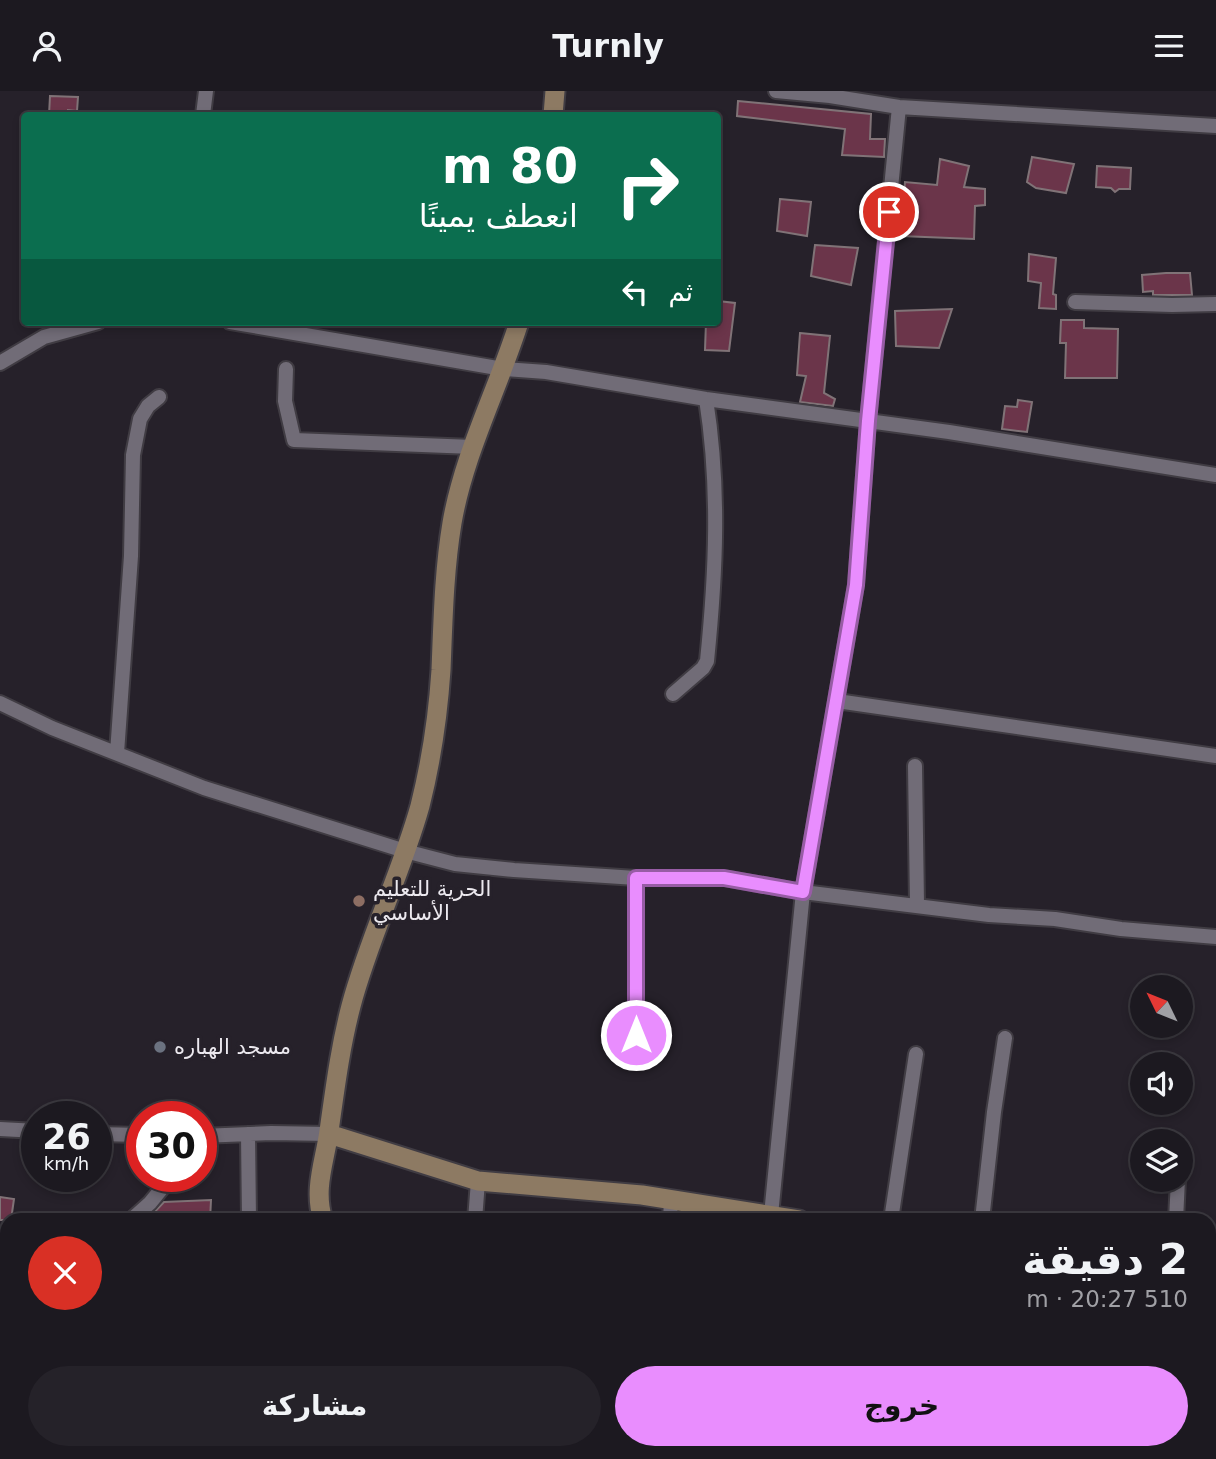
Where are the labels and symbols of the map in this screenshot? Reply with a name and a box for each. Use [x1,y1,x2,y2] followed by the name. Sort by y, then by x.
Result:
[859,182,919,242] pin
[373,877,491,925] place label: الحرية للتعليم الأساسي
[351,893,367,909] marker: الحرية للتعليم الأساسي
[1130,975,1194,1038] north arrow
[599,998,673,1072] position arrow
[174,1035,291,1059] place label: مسجد الهباره
[152,1039,168,1055] marker: مسجد الهباره
[126,1101,217,1192] speed limit sign: 30

